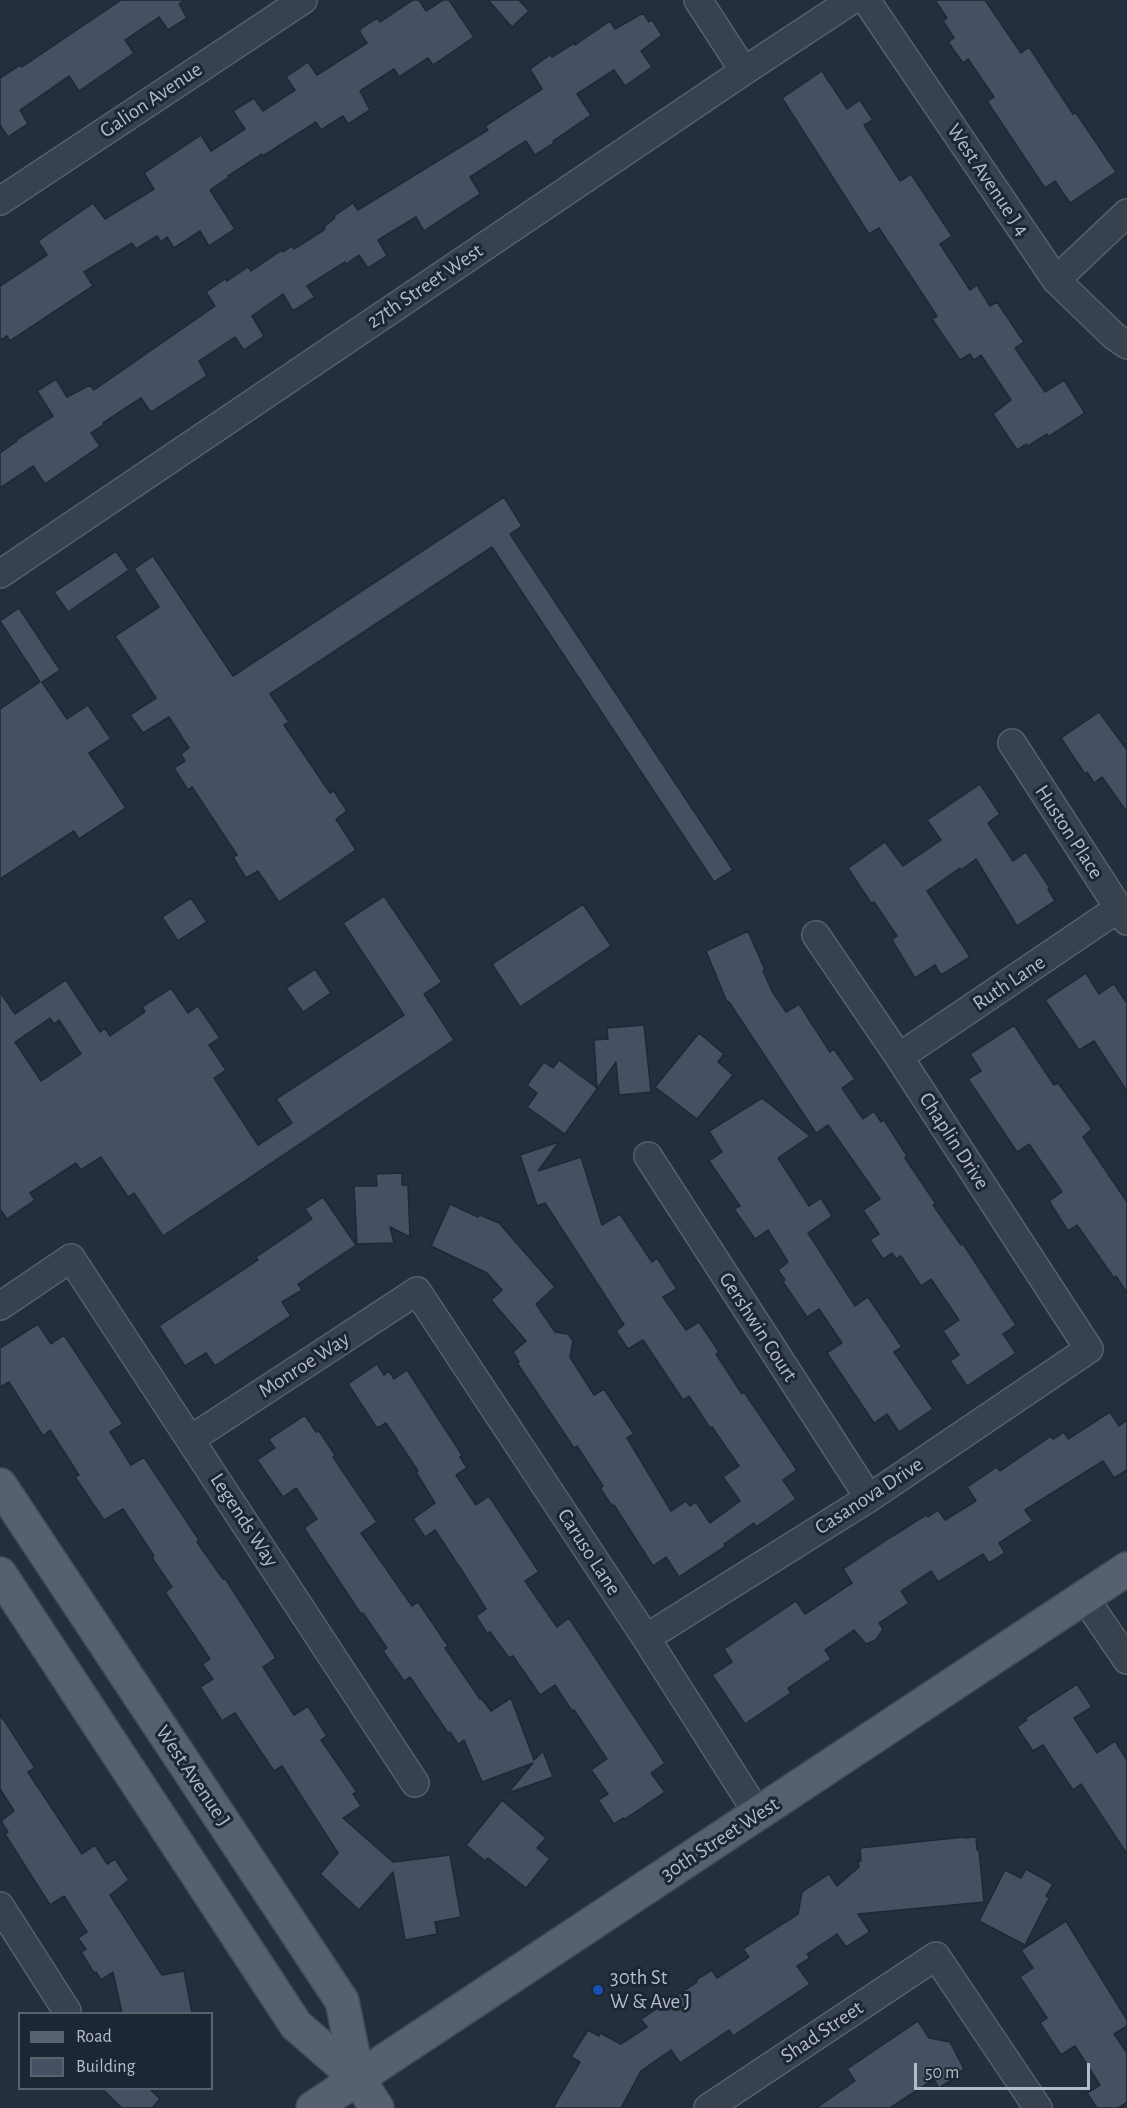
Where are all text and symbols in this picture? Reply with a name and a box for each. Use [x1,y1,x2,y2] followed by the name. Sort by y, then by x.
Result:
[95,57,207,143] street label: Galion Avenue
[941,119,1035,241] street label: West Avenue J 4
[362,238,488,334] street label: 27th Street West
[1029,780,1109,884] street label: Huston Place
[968,950,1050,1016] street label: Ruth Lane
[913,1088,995,1194] street label: Chaplin Drive
[713,1268,803,1386] street label: Gershwin Court
[254,1326,354,1404] street label: Monroe Way
[810,1452,928,1540] street label: Casanova Drive
[204,1468,284,1572] street label: Legends Way
[552,1504,626,1600] street label: Caruso Lane
[150,1721,236,1831] street label: West Avenue J
[656,1791,784,1887] street label: 30th Street West
[610,1965,690,2015] place label: 30th St W & Ave J
[591,1983,605,1997] marker: 30th St W & Ave J
[776,1995,868,2069] street label: Shad Street
[18,2012,213,2090] legend
[76,2028,112,2046] text: Road
[917,2051,1092,2089] scale bar
[76,2058,135,2076] text: Building
[925,2064,959,2082] text: 50 m

